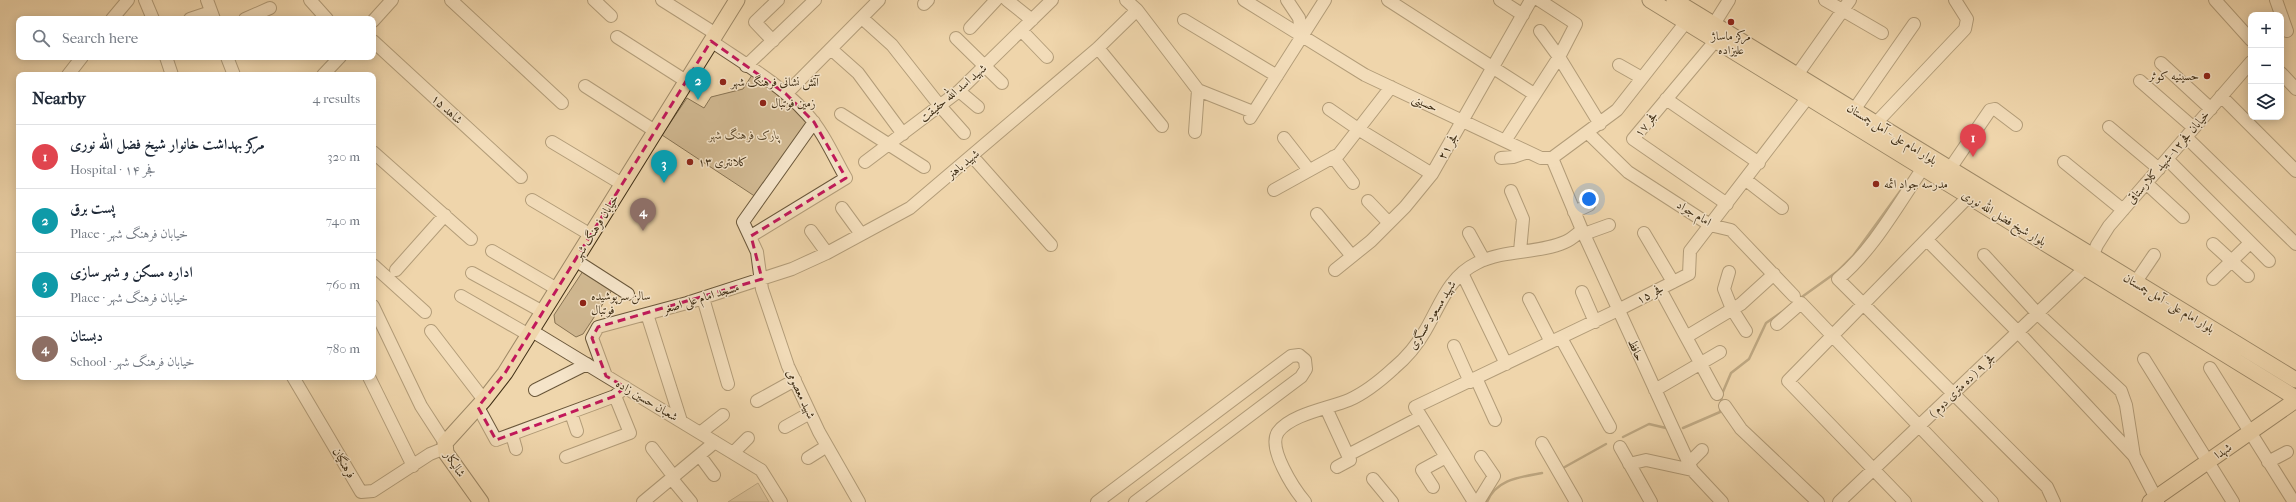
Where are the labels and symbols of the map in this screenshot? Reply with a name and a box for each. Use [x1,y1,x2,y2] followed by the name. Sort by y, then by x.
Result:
[1726,17,1736,27] marker: مرکز ماساژ علیزاده
[1710,29,1751,57] place label: مرکز ماساژ علیزاده
[915,59,990,126] street label: شهید اسد الله حقیقت
[685,67,711,100] pin: 2
[2147,69,2199,84] place label: حسینیه کوثر
[2202,71,2212,81] marker: حسینیه کوثر
[729,74,820,91] place label: آتش نشانی فرهنگ شهر
[718,77,728,87] marker: آتش نشانی فرهنگ شهر
[429,91,466,127] street label: شاهد ۱۵
[1409,91,1440,117] street label: حسینی
[771,96,816,111] place label: زمین فوتبال
[758,98,768,108] marker: زمین فوتبال
[1842,100,1940,171] street label: بلوار امام علی - آمل چمستان
[2124,107,2213,207] street label: خيابان فجر۱۲-شهيد كلارستاقی
[1632,108,1661,140] street label: فجر ۱۷
[1960,124,1986,157] pin: 1
[707,127,781,144] park label: پارک فرهنگ شهر
[1435,130,1462,162] street label: فجر ۲۱
[942,146,983,184] street label: شهید باهنر
[651,150,677,183] pin: 3
[698,155,748,169] place label: کلانتری ۱۳
[685,157,695,167] marker: کلانتری ۱۳
[1884,177,1948,192] place label: مدرسه جواد ائمه
[1871,179,1881,189] marker: مدرسه جواد ائمه
[1957,185,2050,252] street label: بلوار شیخ فضل الله نوری
[1579,189,1599,209] your location
[569,191,622,264] street label: خیابان فرهنگ شهر
[1672,197,1714,232] street label: امام جواد
[630,198,656,231] pin: 4
[2119,269,2218,339] street label: بلوار امام علی - آمل چمستان
[1405,278,1460,352] street label: شهید مسعود عسگری
[659,280,742,321] street label: مسجد امام علی اصغر
[1634,281,1666,308] street label: فجر ۱۵
[591,289,651,318] place label: سالن سرپوشیده فوتبال
[578,298,588,308] marker: سالن سرپوشیده فوتبال
[1625,337,1647,363] street label: حافظ
[1926,350,2001,423] street label: فجر ۹ ( ده متری دوم )
[783,367,819,421] street label: شهید معصومی
[613,376,681,424] street label: شعبان حسین زاده
[2212,440,2235,463] street label: شهدا
[329,445,358,481] street label: فرهنگیان
[441,448,469,480] street label: شالیکار

